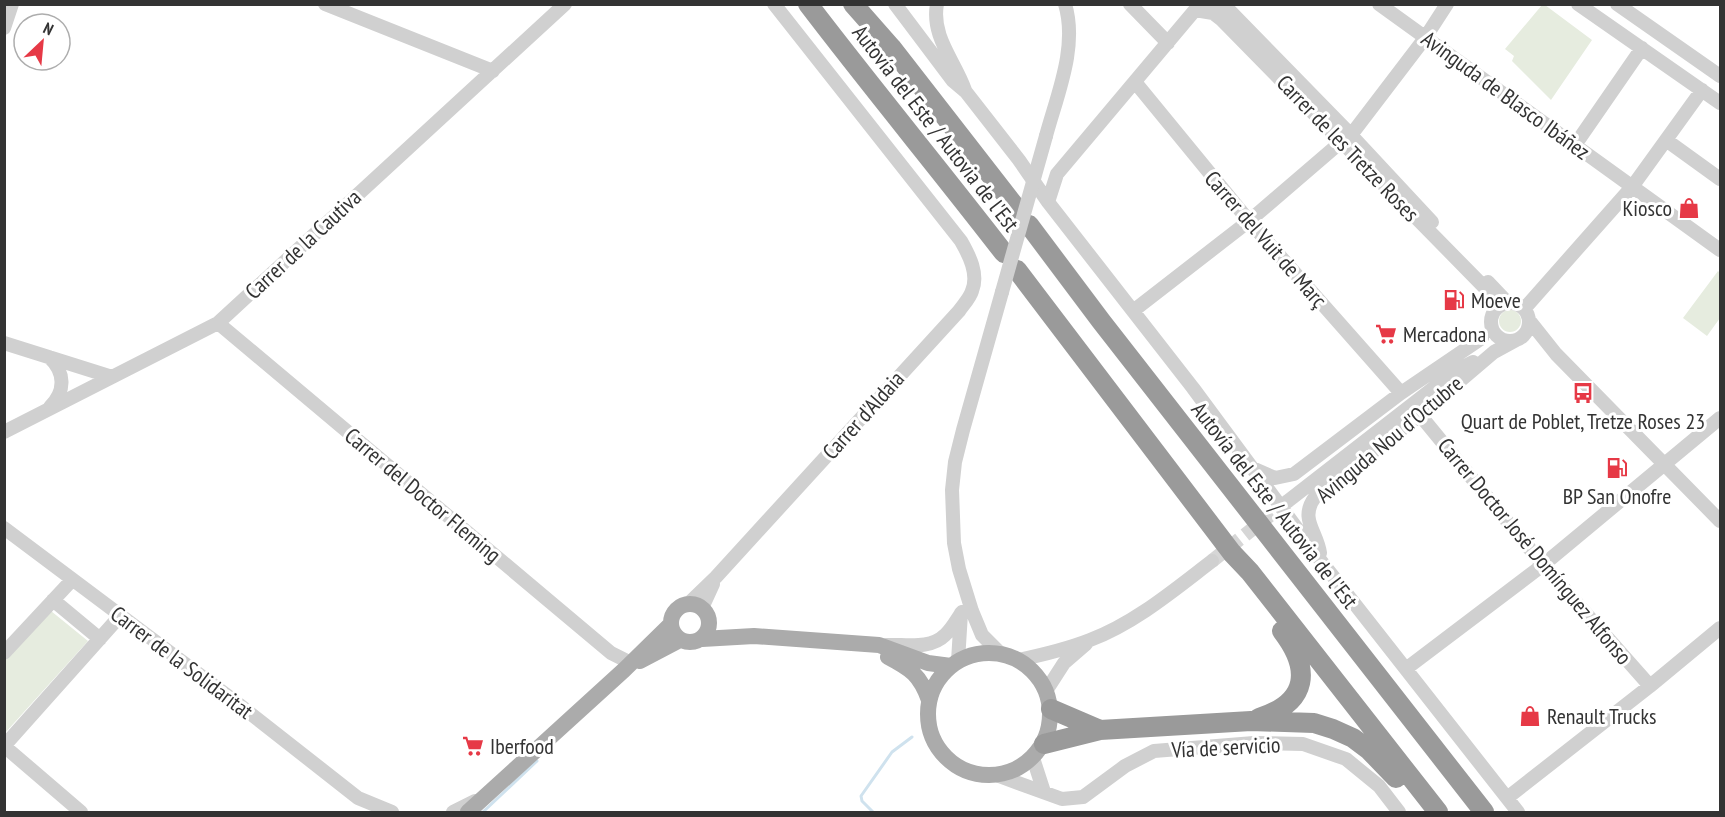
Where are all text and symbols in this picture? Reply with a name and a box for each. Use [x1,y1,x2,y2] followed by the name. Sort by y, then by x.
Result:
[12,12,72,72] north arrow
[40,18,57,39] text: N
[847,19,1025,237] street label: Autovía del Este / Autovia de l'Est
[1416,25,1596,166] street label: Avinguda de Blasco Ibáñez
[1271,69,1425,227] street label: Carrer de les Tretze Roses
[1199,165,1333,313] street label: Carrer del Vuit de Març
[239,183,367,305] street label: Carrer de la Cautiva
[1622,194,1672,222] place label: Kiosco
[1677,196,1701,220] shop icon: Kiosco
[1471,286,1521,314] place label: Moeve
[1442,288,1466,312] fuel station icon: Moeve
[1403,320,1486,348] place label: Mercadona
[1374,322,1398,346] supermarket icon: Mercadona
[816,365,910,465] street label: Carrer d'Aldaia
[1310,369,1468,509] street label: Avinguda Nou d'Octubre
[1571,381,1595,405] bus stop icon: Quart de Poblet, Tretze Roses 23
[1186,396,1364,614] street label: Autovía del Este / Autovia de l'Est
[1461,407,1705,435] place label: Quart de Poblet, Tretze Roses 23
[339,421,507,569] street label: Carrer del Doctor Fleming
[1432,432,1638,670] street label: Carrer Doctor José Domínguez Alfonso
[1605,456,1629,480] fuel station icon: BP San Onofre
[1563,482,1671,510] place label: BP San Onofre
[105,599,259,725] street label: Carrer de la Solidaritat
[1547,702,1656,730] place label: Renault Trucks
[1518,704,1542,728] shop icon: Renault Trucks
[1170,730,1281,764] street label: Vía de servicio
[490,732,554,760] place label: Iberfood
[461,734,485,758] supermarket icon: Iberfood

